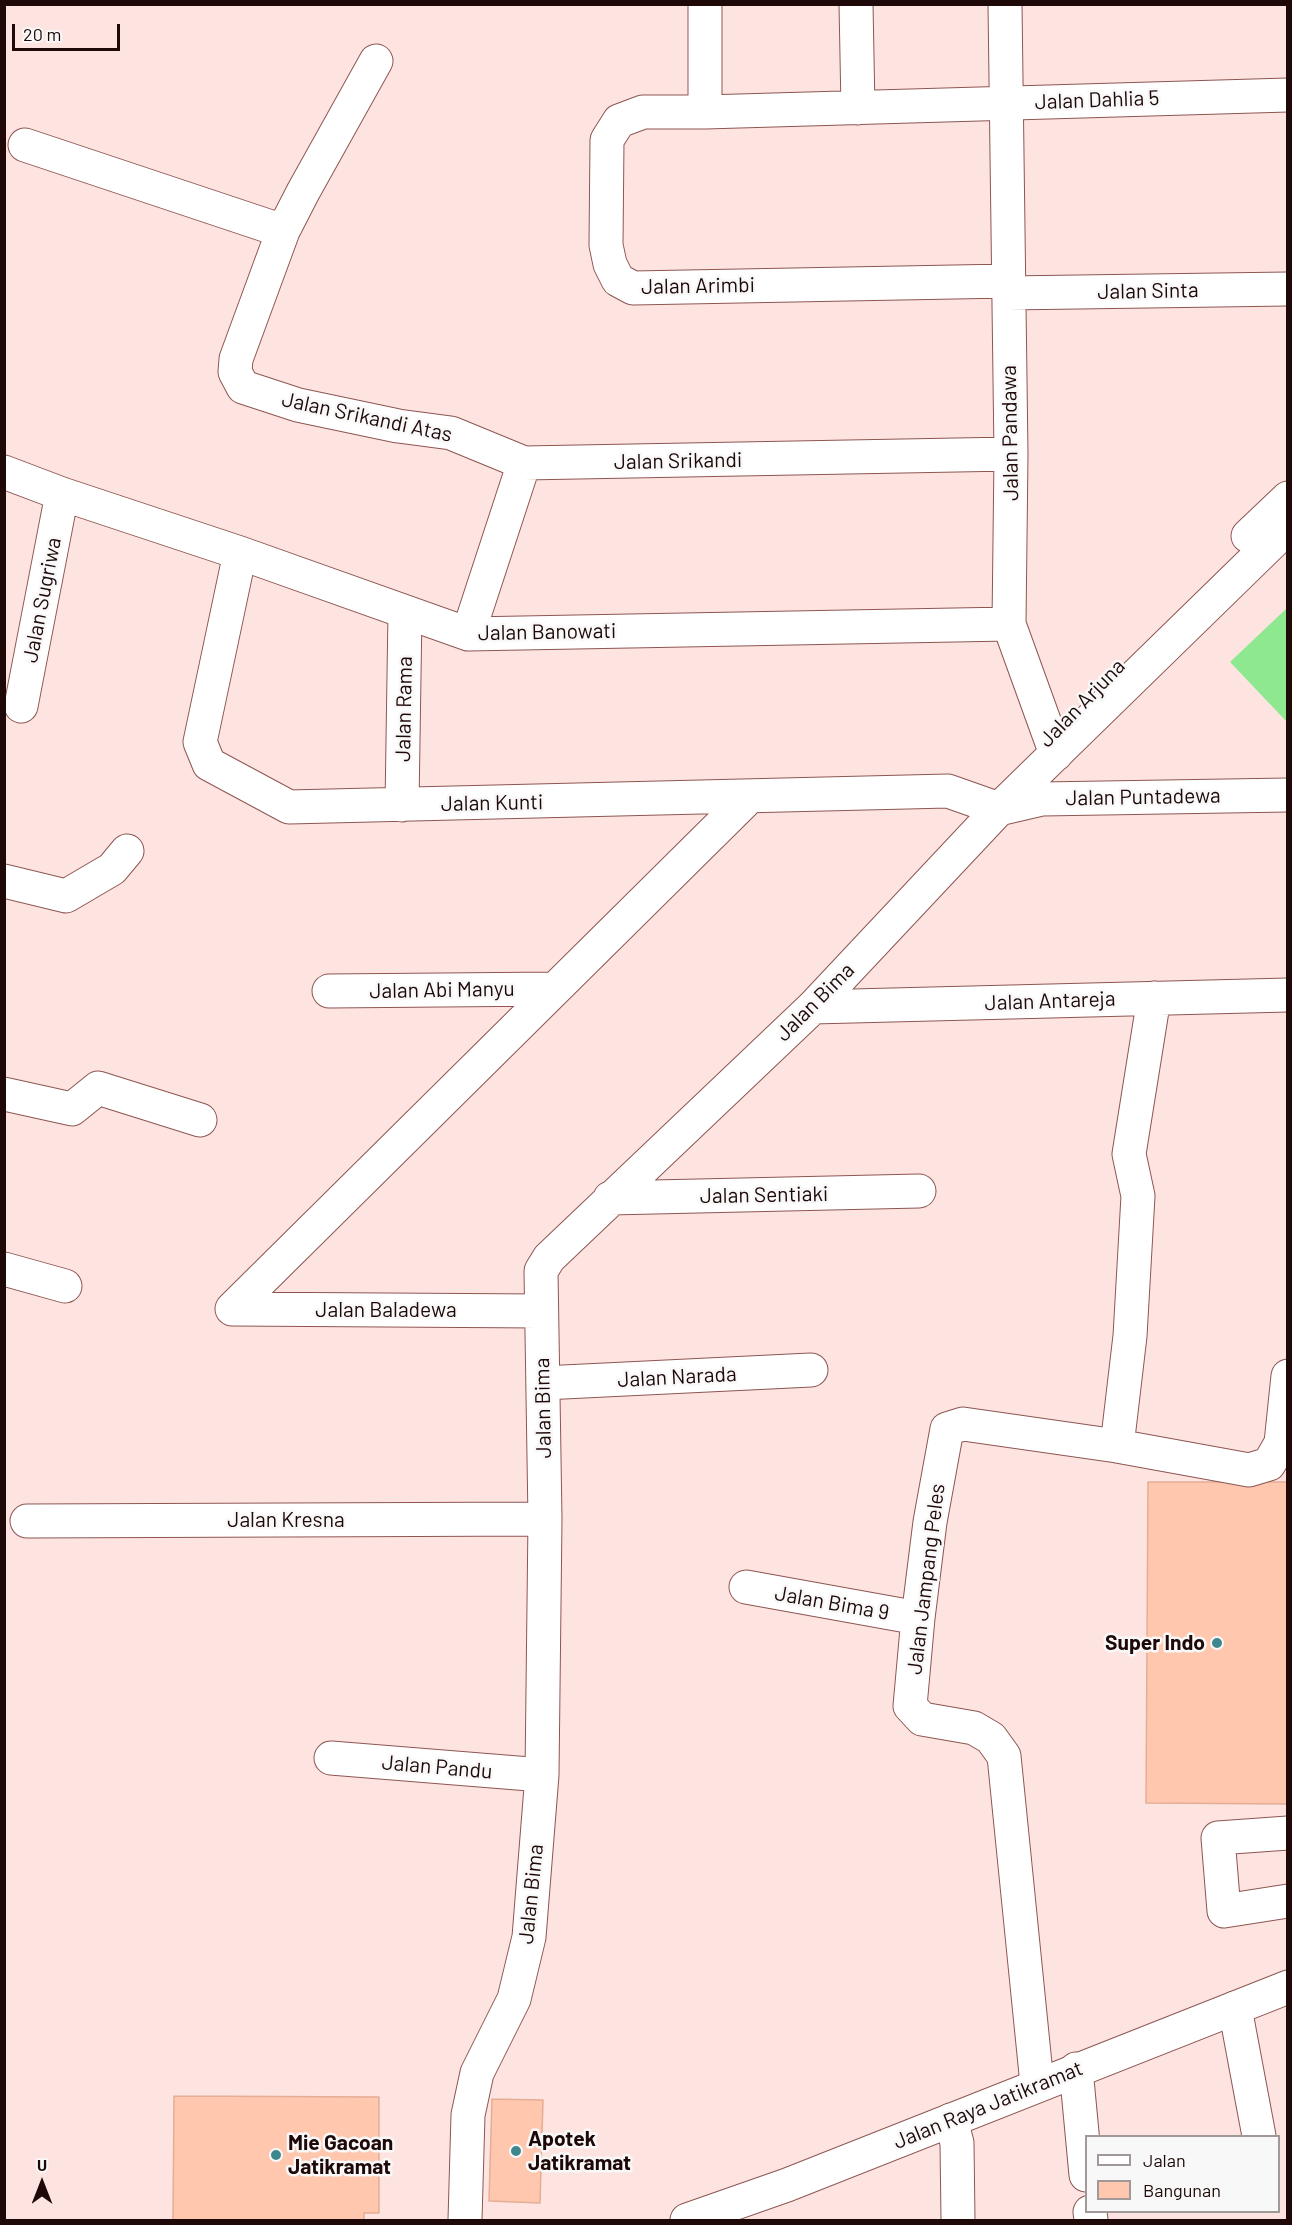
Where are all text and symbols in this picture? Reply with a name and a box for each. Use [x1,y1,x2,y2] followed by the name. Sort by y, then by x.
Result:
[15,12,123,50] scale bar
[23,23,61,45] text: 20 m
[1034,85,1160,115] street label: Jalan Dahlia 5
[641,272,755,300] street label: Jalan Arimbi
[1097,278,1199,304] street label: Jalan Sinta
[996,365,1024,501] street label: Jalan Pandawa
[280,387,454,447] street label: Jalan Srikandi Atas
[614,447,742,475] street label: Jalan Srikandi
[17,535,67,665] street label: Jalan Sugriwa
[478,618,616,646] street label: Jalan Banowati
[1034,654,1130,752] street label: Jalan Arjuna
[390,656,418,762] street label: Jalan Rama
[1065,783,1221,811] street label: Jalan Puntadewa
[441,790,543,816] street label: Jalan Kunti
[771,958,859,1046] street label: Jalan Bima
[369,976,515,1004] street label: Jalan Abi Manyu
[984,986,1116,1016] street label: Jalan Antareja
[700,1181,828,1209] street label: Jalan Sentiaki
[315,1297,457,1323] street label: Jalan Baladewa
[530,1358,556,1458] street label: Jalan Bima
[617,1361,737,1393] street label: Jalan Narada
[902,1482,950,1676] street label: Jalan Jampang Peles
[227,1507,345,1533] street label: Jalan Kresna
[773,1581,891,1625] street label: Jalan Bima 9
[1105,1630,1205,1656] place label: Super Indo
[1210,1636,1224,1650] marker: Super Indo
[381,1750,493,1784] street label: Jalan Pandu
[513,1843,549,1945] street label: Jalan Bima
[890,2055,1086,2155] street label: Jalan Raya Jatikramat
[528,2126,631,2176] place label: Apotek Jatikramat
[288,2130,393,2180] place label: Mie Gacoan Jatikramat
[1085,2135,1280,2213] legend
[509,2144,523,2158] marker: Apotek Jatikramat
[269,2148,283,2162] marker: Mie Gacoan Jatikramat
[1143,2149,1186,2171] text: Jalan
[12,2153,72,2213] north arrow
[37,2155,47,2174] text: U
[1143,2179,1221,2201] text: Bangunan

